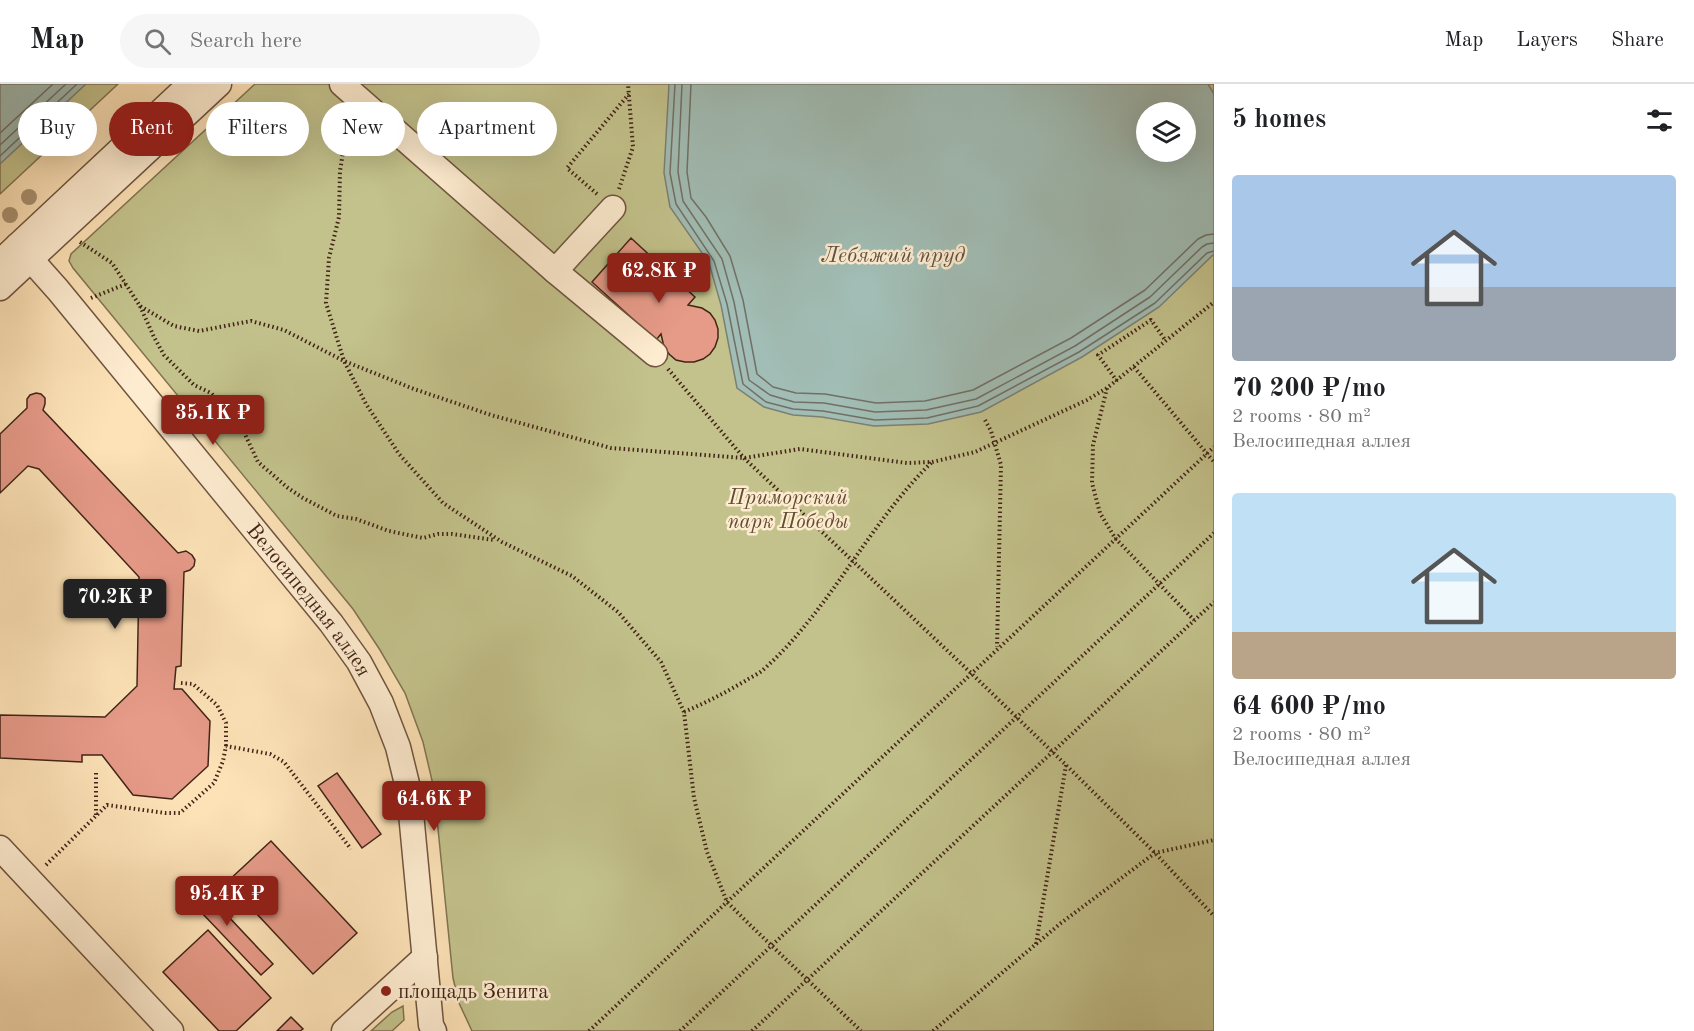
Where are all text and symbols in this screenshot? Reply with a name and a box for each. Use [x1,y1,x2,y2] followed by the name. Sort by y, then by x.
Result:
[120,14,540,68] search box
[141,25,174,58] icon: search
[30,27,84,55] text: Map
[189,30,302,52] text: Search here
[1444,30,1483,51] text: Map
[1516,30,1578,51] text: Layers
[1611,30,1664,51] text: Share
[18,102,97,156] chip: Buy
[109,102,194,156] chip: Rent
[206,102,309,156] chip: Filters
[321,102,405,156] chip: New
[417,102,557,156] chip: Apartment
[1136,102,1196,162] map controls
[1136,102,1196,162] button: layers
[1643,104,1676,137] icon: filters
[1232,107,1326,133] text: 5 homes
[1400,214,1508,322] icon: home
[821,245,965,267] water label: Лебяжий пруд
[604,253,714,304] pin: 62.8K ₽
[621,262,697,282] text: 62.8K ₽
[1232,376,1386,402] text: 70 200 ₽/mo
[158,395,268,446] pin: 35.1K ₽
[175,404,251,424] text: 35.1K ₽
[1232,407,1371,427] text: 2 rooms · 80 m²
[1232,432,1411,452] text: Велосипедная аллея
[727,488,849,533] park label: Приморский парк Победы
[242,520,374,680] street label: Велосипедная аллея
[1400,532,1508,640] icon: home
[60,579,170,630] pin: 70.2K ₽
[77,588,153,608] text: 70.2K ₽
[1232,694,1386,720] text: 64 600 ₽/mo
[1232,725,1371,745] text: 2 rooms · 80 m²
[1232,750,1411,770] text: Велосипедная аллея
[379,781,489,832] pin: 64.6K ₽
[396,790,472,810] text: 64.6K ₽
[172,876,282,927] pin: 95.4K ₽
[189,885,265,905] text: 95.4K ₽
[398,982,549,1003] place label: площадь Зенита
[379,984,393,998] marker: площадь Зенита

